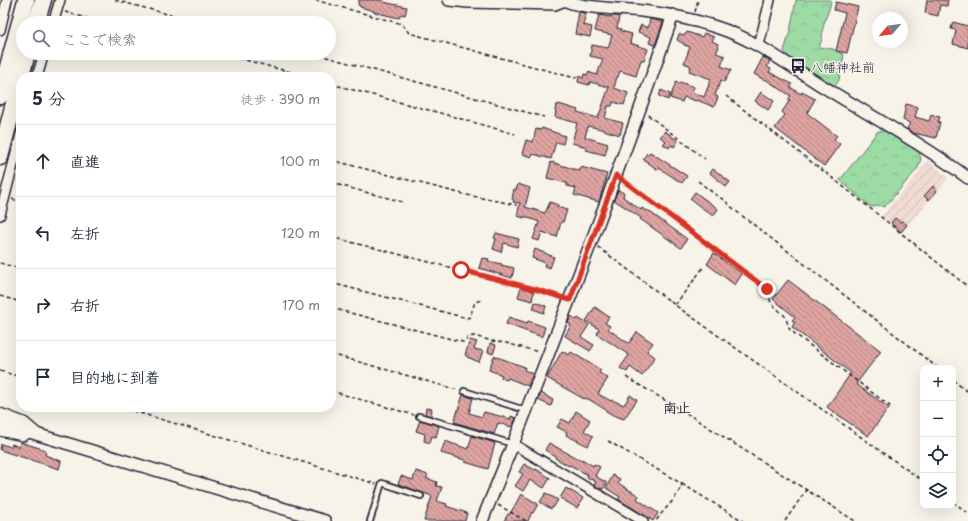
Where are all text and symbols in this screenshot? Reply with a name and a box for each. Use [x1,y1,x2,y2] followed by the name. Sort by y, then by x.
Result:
[872,12,908,48] north arrow
[16,16,336,60] search box
[30,27,52,49] icon: search
[62,27,137,50] text: ここで検索
[789,57,807,75] bus stop icon: 八幡神社前
[810,57,875,76] place label: 八幡神社前
[32,85,65,111] text: 5 分
[241,89,320,108] text: 徒歩 · 390 m
[70,149,100,172] text: 直進
[32,150,54,172] icon: ahead
[280,151,320,170] text: 100 m
[70,221,100,244] text: 左折
[32,222,54,244] icon: left
[281,223,320,242] text: 120 m
[452,261,470,279] route start
[758,280,776,298] route end
[70,293,100,316] text: 右折
[32,294,54,316] icon: right
[282,295,320,314] text: 170 m
[70,365,160,388] text: 目的地に到着
[920,365,956,509] map controls
[920,365,956,401] button: +
[32,366,54,388] icon: arrive
[663,397,691,418] district label: 南止
[920,401,956,437] button: −
[920,437,956,473] button: locate
[920,473,956,509] button: layers

